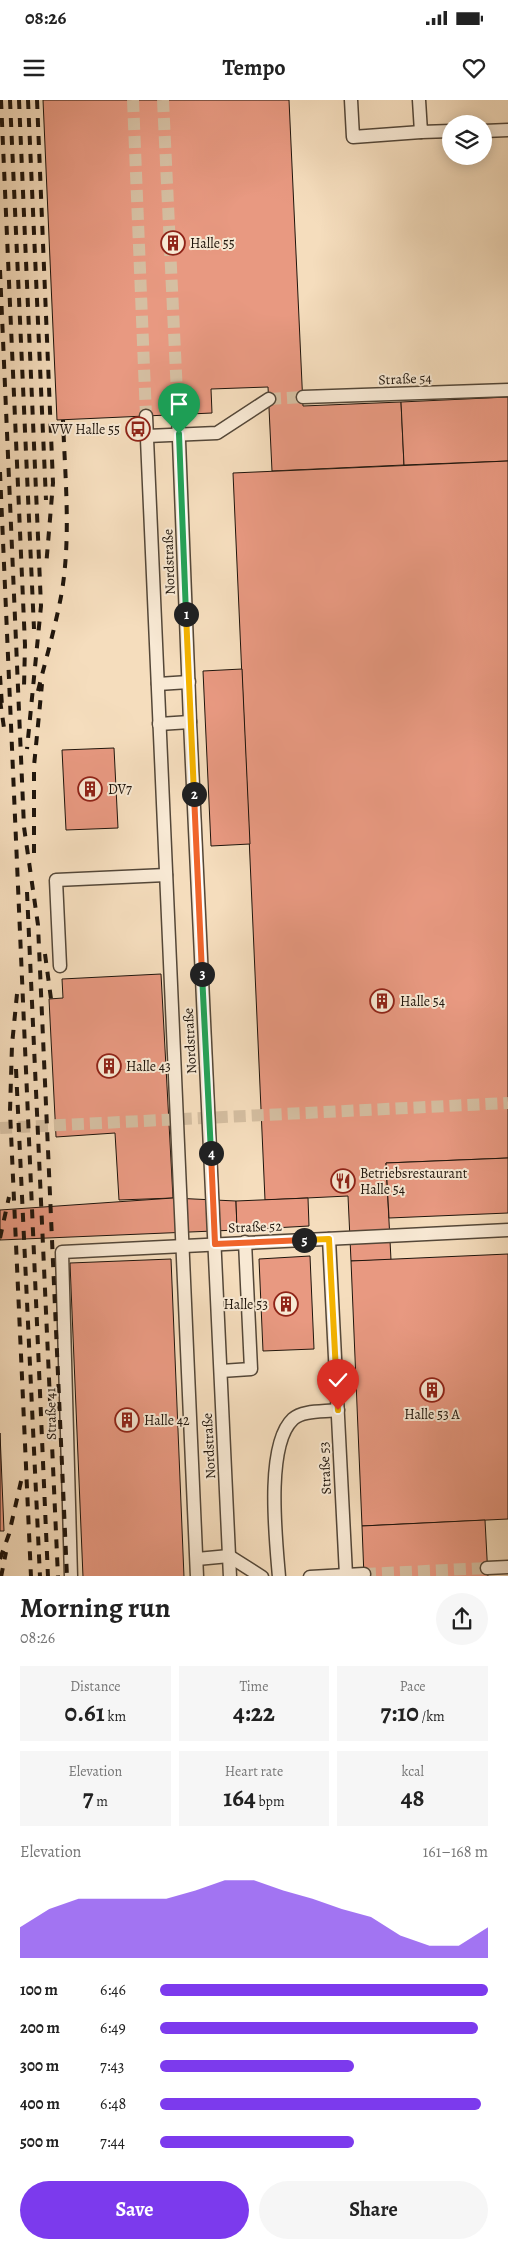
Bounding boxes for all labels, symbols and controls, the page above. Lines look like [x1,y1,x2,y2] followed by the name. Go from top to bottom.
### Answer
[25,5,66,31] text: 08:26
[222,53,286,83] text: Tempo
[20,54,48,82] icon: menu
[460,54,488,82] icon: heart
[442,115,492,165] map controls
[442,115,492,165] button: layers
[160,230,186,256] building icon: Halle 55
[190,234,235,253] place label: Halle 55
[378,369,432,389] street label: Straße 54
[158,383,200,434] pin
[165,390,193,418] icon: arrive
[125,416,151,442] bus stop icon: VW Halle 55
[50,420,120,439] place label: VW Halle 55
[158,529,180,595] street label: Nordstraße
[174,602,198,626] pin: 1
[184,605,189,624] text: 1
[77,776,103,802] building icon: DV7
[108,780,132,799] place label: DV7
[182,782,206,806] pin: 2
[191,785,198,804] text: 2
[190,962,214,986] pin: 3
[199,965,206,984] text: 3
[369,988,395,1014] building icon: Halle 54
[400,992,445,1011] place label: Halle 54
[179,1008,201,1074] street label: Nordstraße
[96,1053,122,1079] building icon: Halle 43
[126,1057,171,1076] place label: Halle 43
[198,1140,224,1166] pin: 4
[208,1144,215,1163] text: 4
[360,1164,468,1199] place label: Betriebsrestaurant Halle 54
[330,1168,356,1194] restaurant icon: Betriebsrestaurant Halle 54
[228,1217,283,1237] street label: Straße 52
[292,1228,316,1252] pin: 5
[302,1231,307,1250] text: 5
[273,1291,299,1317] building icon: Halle 53
[223,1295,268,1314] place label: Halle 53
[317,1359,359,1410] pin
[324,1366,352,1394] icon: check
[419,1377,445,1403] building icon: Halle 53 A
[41,1388,61,1440] street label: Straße 41
[404,1405,461,1424] place label: Halle 53 A
[114,1407,140,1433] building icon: Halle 42
[144,1411,190,1430] place label: Halle 42
[198,1413,220,1479] street label: Nordstraße
[314,1441,336,1495] street label: Straße 53
[20,1589,170,1627] text: Morning run
[436,1593,488,1645] button: share
[20,1627,55,1649] text: 08:26
[70,1677,120,1696] text: Distance
[239,1677,269,1696] text: Time
[400,1677,426,1696] text: Pace
[65,1696,105,1730] text: 0.61
[233,1696,275,1730] text: 4:22
[381,1696,419,1730] text: 7:10
[105,1707,126,1726] text: km
[419,1707,445,1726] text: /km
[68,1762,122,1781] text: Elevation
[225,1762,283,1781] text: Heart rate
[401,1762,424,1781] text: kcal
[83,1781,93,1815] text: 7
[223,1781,256,1815] text: 164
[401,1781,425,1815] text: 48
[93,1792,108,1811] text: m
[256,1792,285,1811] text: bpm
[20,1841,81,1863] text: Elevation
[423,1841,488,1863] text: 161–168 m
[20,1979,58,2001] text: 100 m
[100,1979,126,2001] text: 6:46
[20,2017,60,2039] text: 200 m
[100,2017,126,2039] text: 6:49
[20,2055,59,2077] text: 300 m
[100,2055,124,2077] text: 7:43
[20,2093,60,2115] text: 400 m
[100,2093,126,2115] text: 6:48
[20,2131,59,2153] text: 500 m
[100,2131,125,2153] text: 7:44
[20,2181,249,2239] button: Save
[259,2181,488,2239] button: Share

